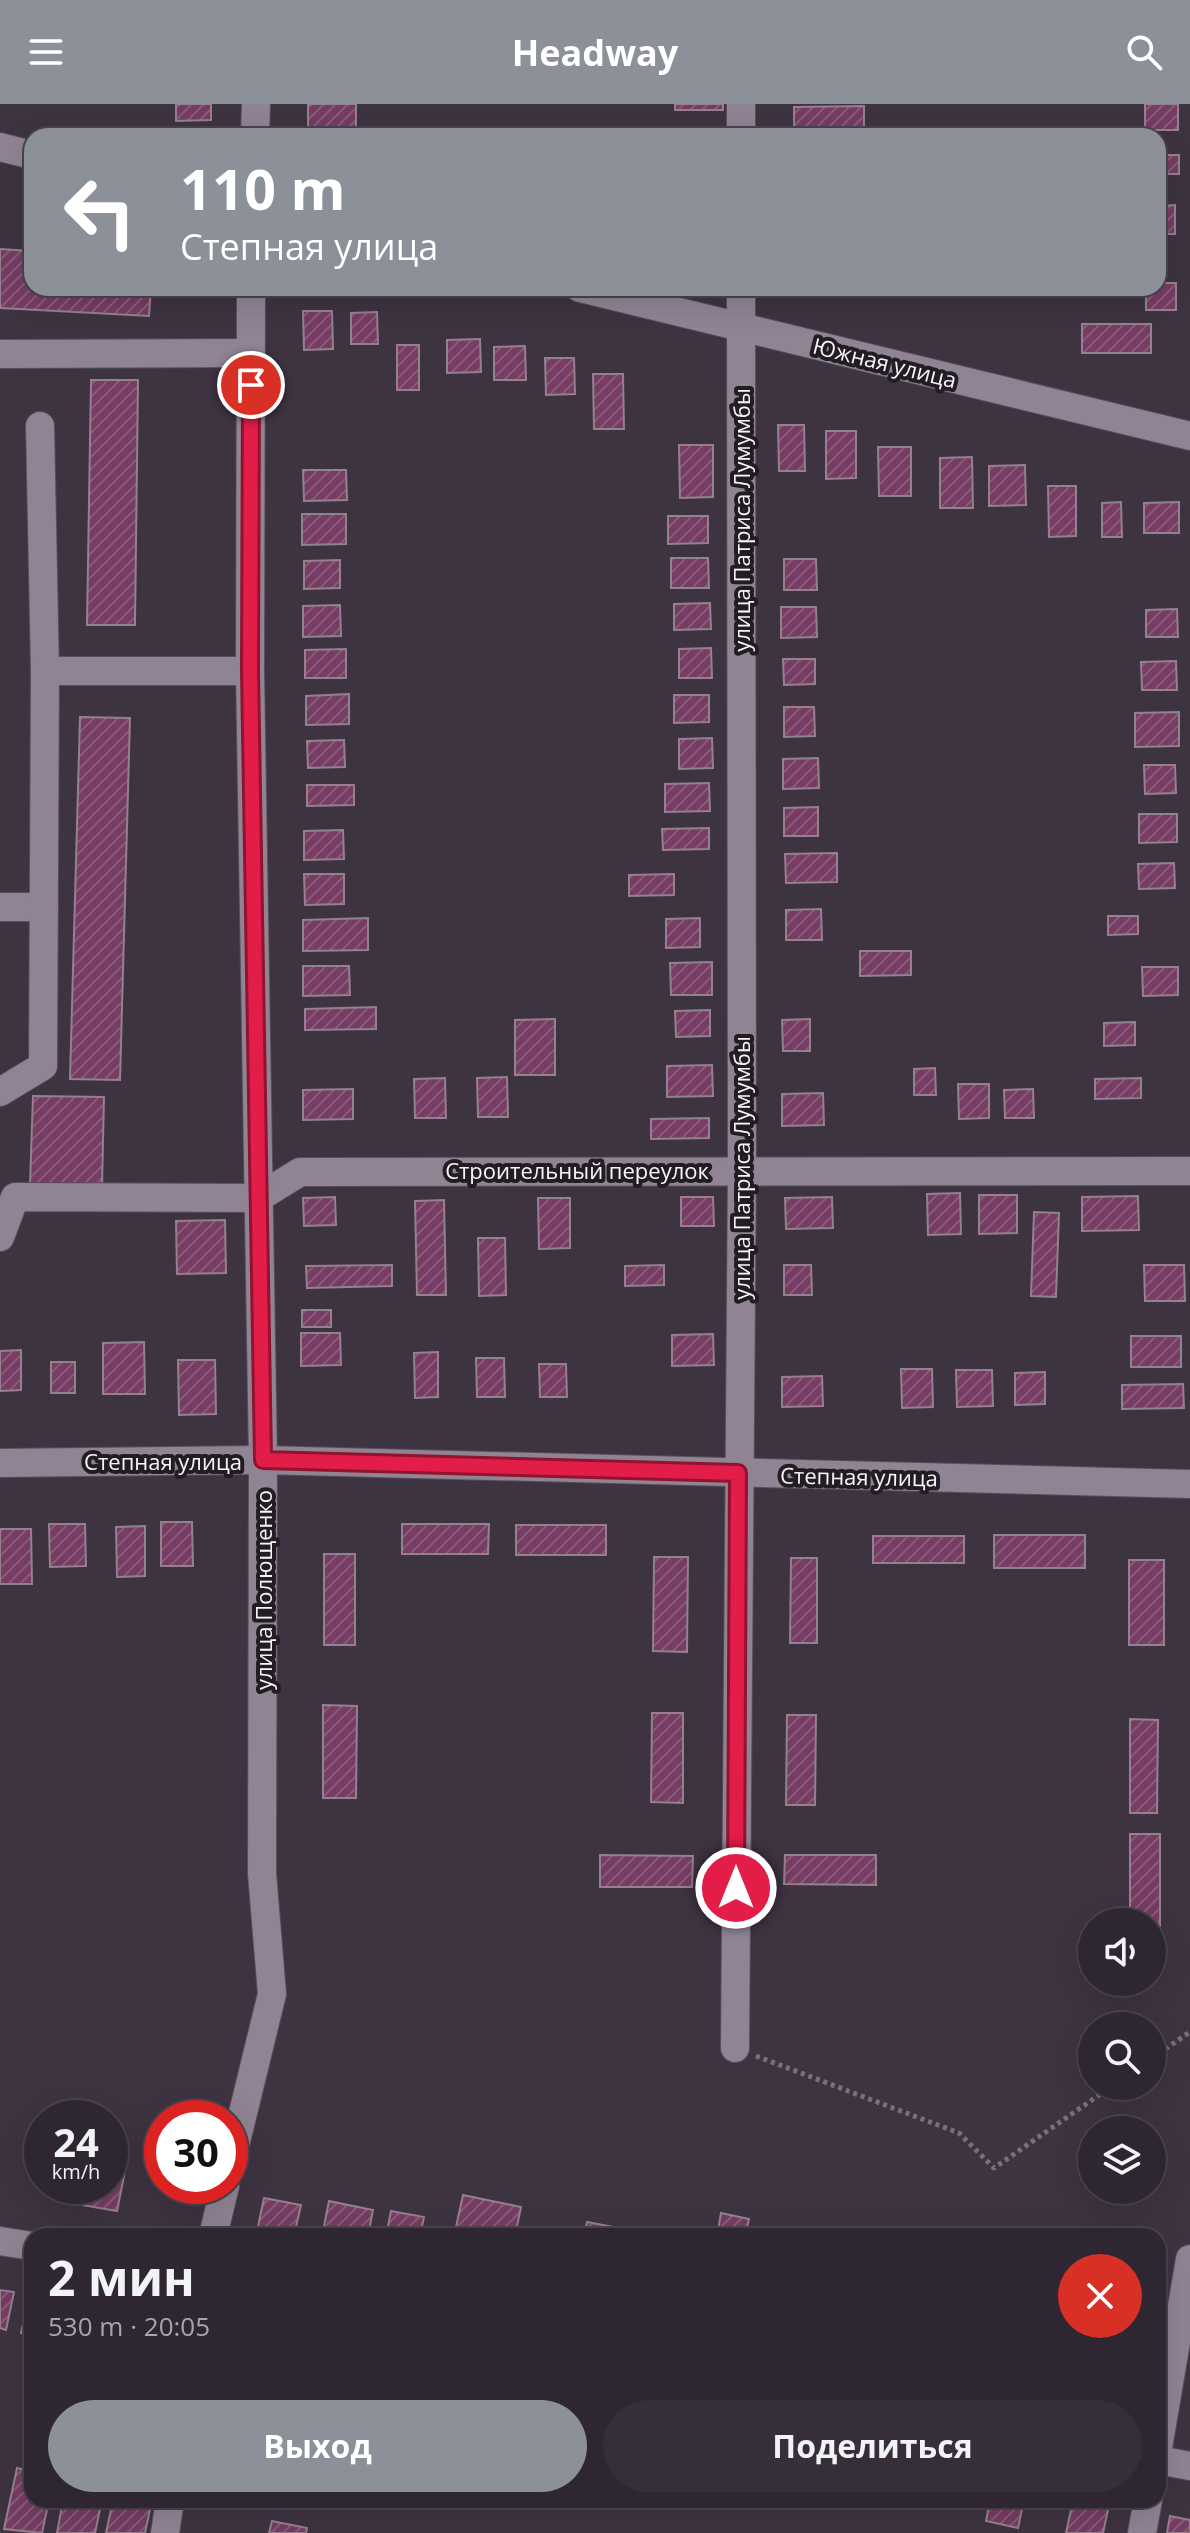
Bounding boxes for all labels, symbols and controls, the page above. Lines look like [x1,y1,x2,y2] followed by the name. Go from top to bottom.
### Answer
[512,28,678,77] text: Headway
[24,30,68,74] icon: menu
[1122,30,1166,74] icon: search
[180,150,346,226] text: 110 m
[48,160,152,264] icon: left
[180,222,438,271] text: Степная улица
[810,330,960,394] street label: Южная улица
[217,351,285,419] pin
[229,363,273,407] icon: arrive
[726,388,756,652] street label: улица Патриса Лумумбы
[726,1036,756,1300] street label: улица Патриса Лумумбы
[445,1155,709,1185] street label: Строительный переулок
[84,1446,242,1476] street label: Степная улица
[780,1460,938,1492] street label: Степная улица
[248,1490,278,1690] street label: улица Полющенко
[694,1846,778,1930] position arrow
[1078,1908,1166,2204] map controls
[1078,1908,1166,1996] button: sound
[1078,2012,1166,2100] button: search
[144,2100,248,2204] speed limit sign: 30
[53,2114,99,2169] text: 24
[1078,2116,1166,2204] button: layers
[52,2158,100,2185] text: km/h
[48,2245,195,2310] text: 2 мин
[1058,2254,1142,2338] button: close
[48,2308,210,2344] text: 530 m · 20:05
[48,2400,587,2492] button: Выход
[603,2400,1142,2492] button: Поделиться

